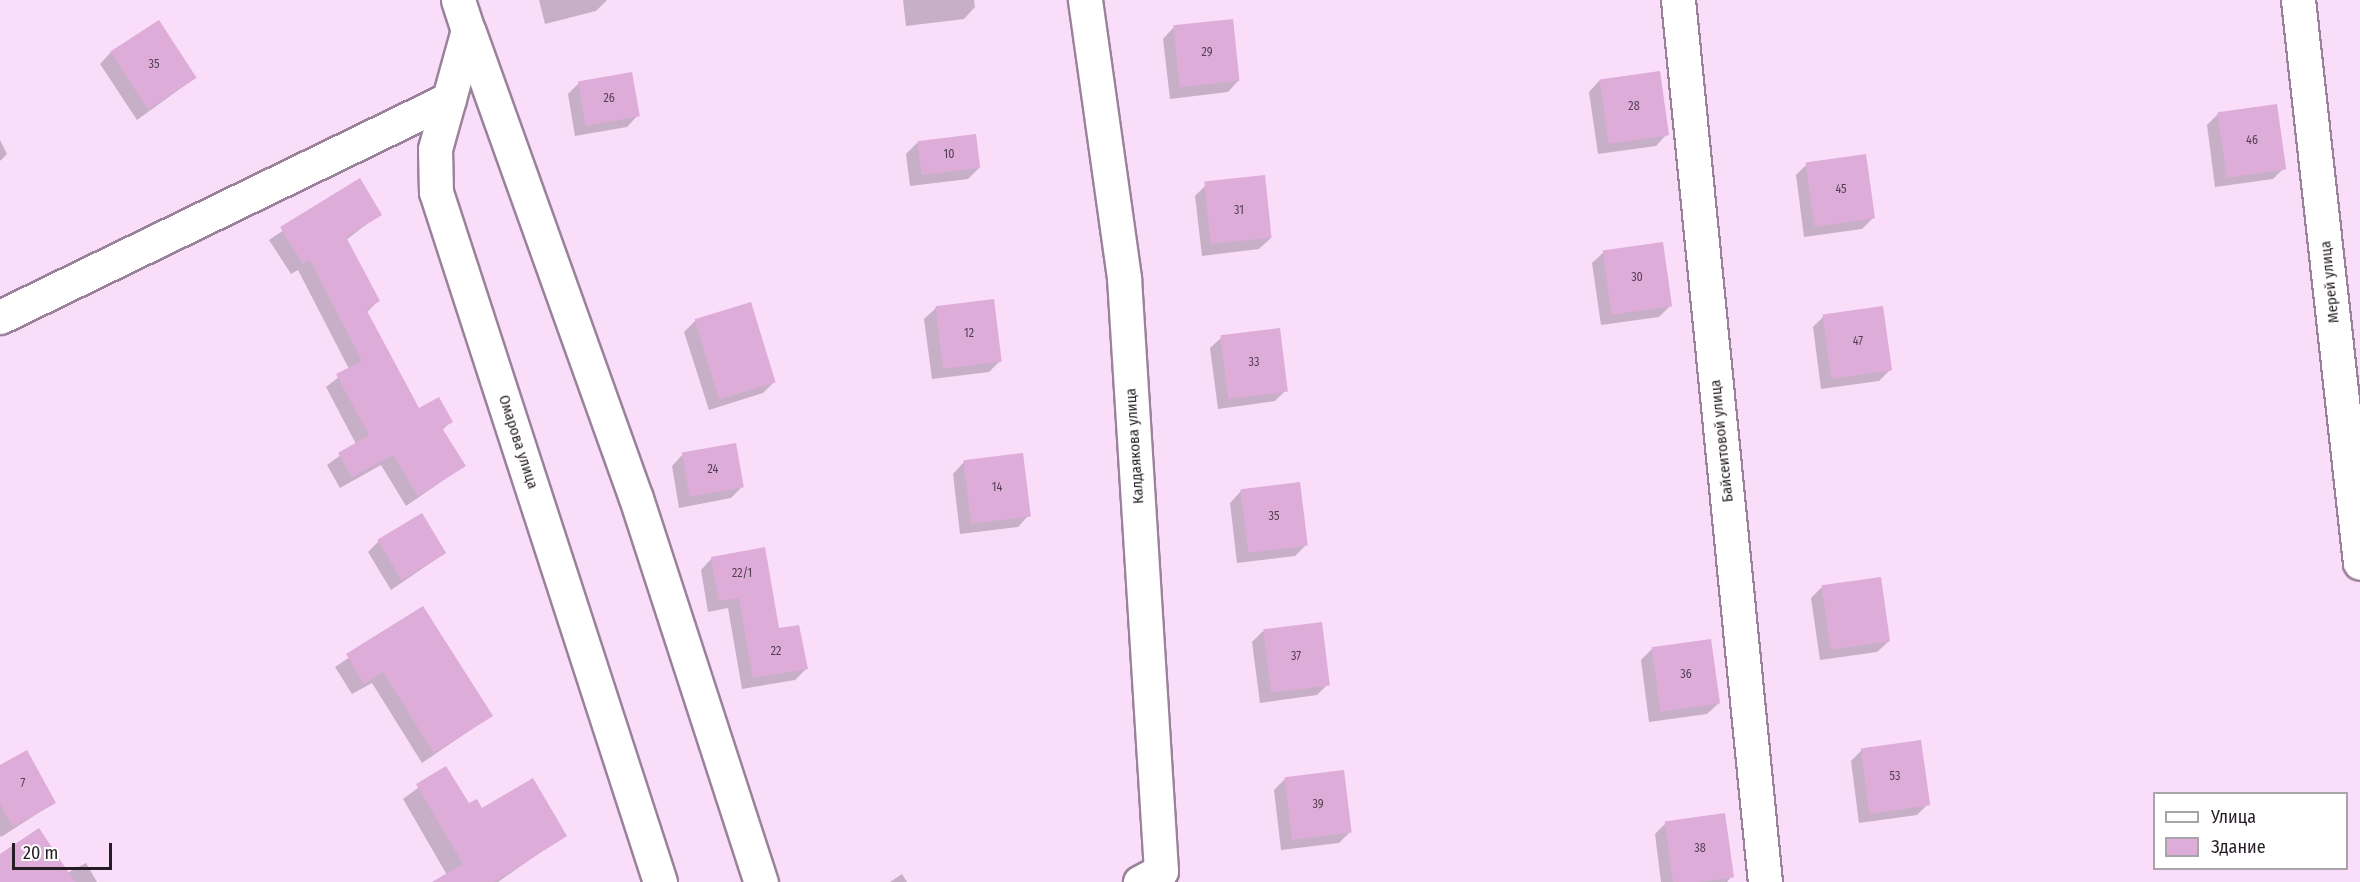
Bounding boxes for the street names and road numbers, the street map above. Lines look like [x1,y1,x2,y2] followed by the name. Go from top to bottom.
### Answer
[2317,240,2343,324] street label: Мерей улица
[1707,379,1737,503] street label: Байсеитовой улица
[1122,388,1148,504] street label: Калдаякова улица
[494,393,542,491] street label: Омарова улица

